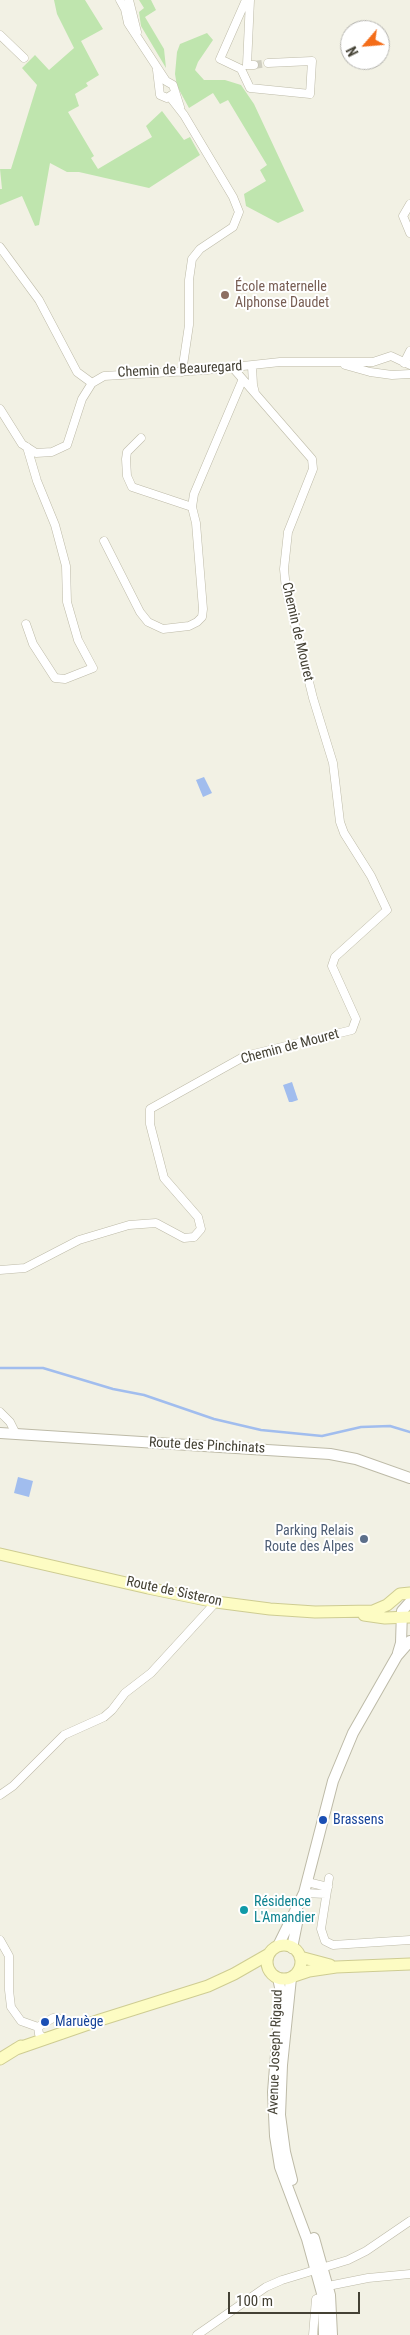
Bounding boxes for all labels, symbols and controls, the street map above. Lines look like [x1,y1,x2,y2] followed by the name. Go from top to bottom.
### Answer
[340,20,390,70] north arrow
[343,44,362,59] text: N
[235,279,329,312] place label: École maternelle Alphonse Daudet
[219,289,231,301] marker: École maternelle Alphonse Daudet
[117,358,243,382] street label: Chemin de Beauregard
[277,581,317,683] street label: Chemin de Mouret
[239,1026,341,1068] street label: Chemin de Mouret
[148,1435,266,1457] street label: Route des Pinchinats
[265,1523,354,1555] place label: Parking Relais Route des Alpes
[358,1533,370,1545] marker: Parking Relais Route des Alpes
[125,1574,223,1610] street label: Route de Sisteron
[333,1812,384,1828] place label: Brassens
[317,1814,329,1826] marker: Brassens
[254,1894,315,1926] place label: Résidence L'Amandier
[238,1904,250,1916] marker: Résidence L'Amandier
[265,1989,287,2115] street label: Avenue Joseph Rigaud
[55,2014,103,2030] place label: Maruège
[39,2016,51,2028] marker: Maruège
[230,2282,362,2314] scale bar
[236,2292,273,2310] text: 100 m

